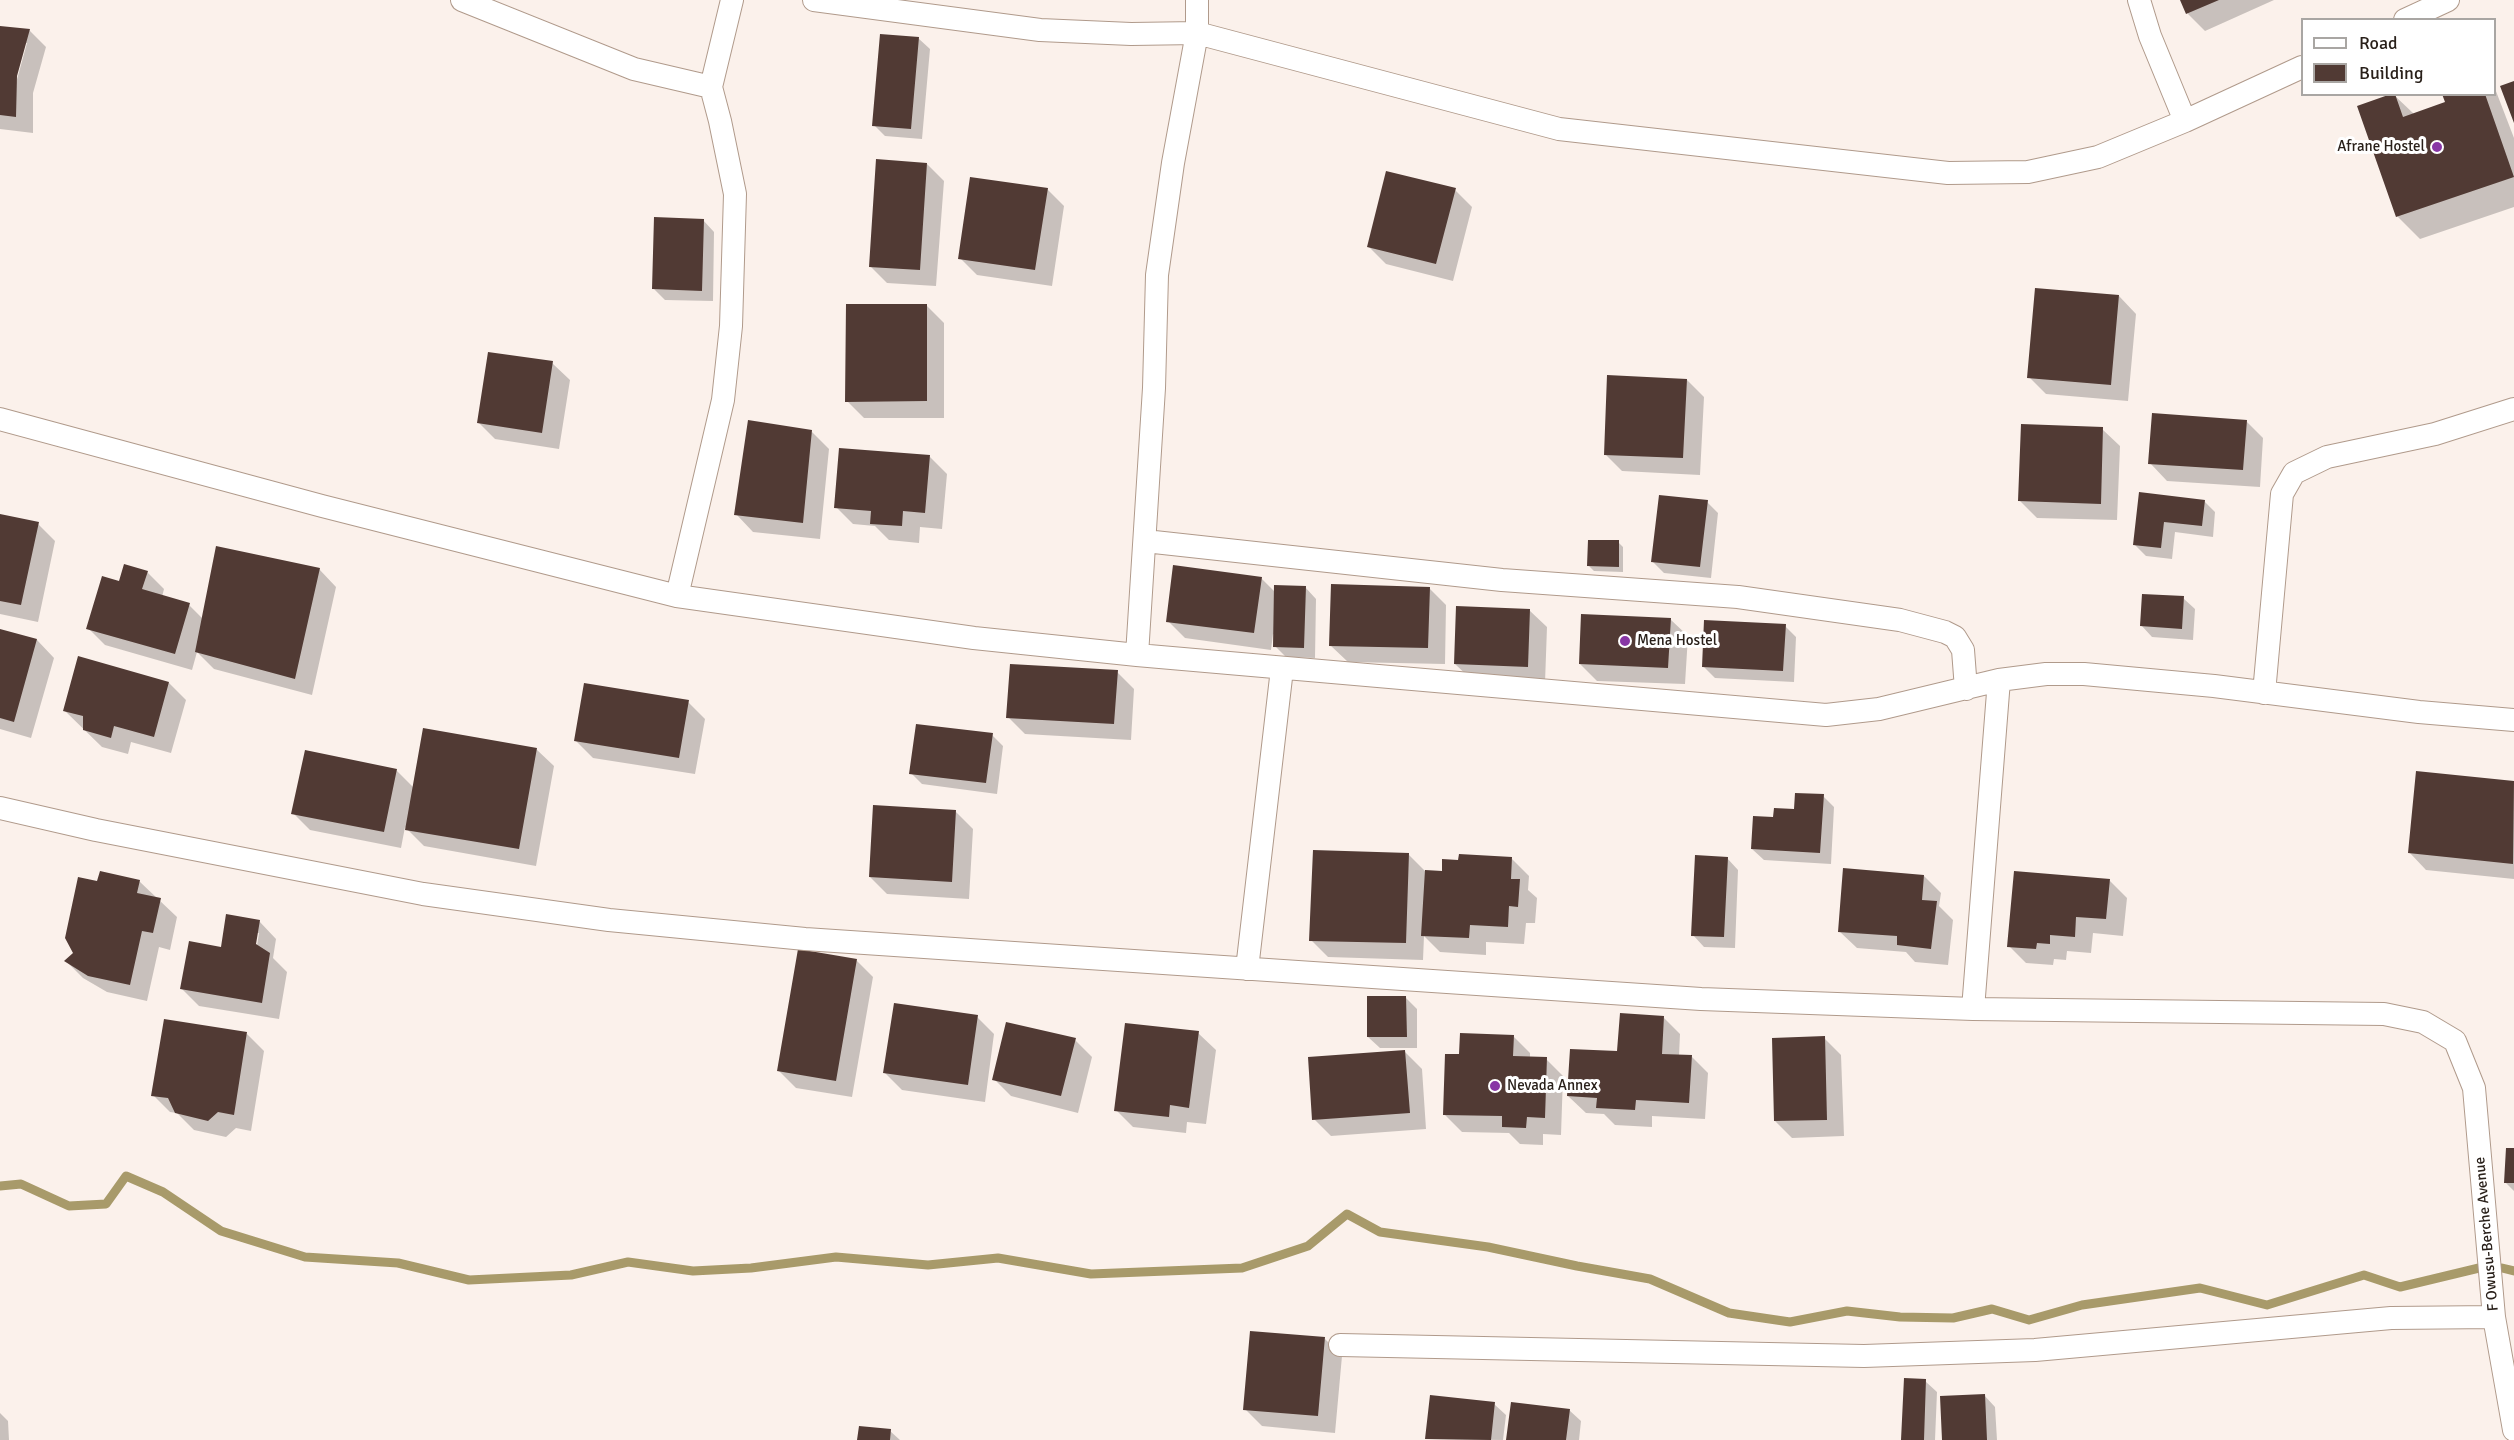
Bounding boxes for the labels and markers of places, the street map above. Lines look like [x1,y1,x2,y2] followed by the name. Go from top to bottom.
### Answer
[2337,138,2425,156] place label: Afrane Hostel
[2430,140,2444,154] marker: Afrane Hostel
[1637,632,1717,650] place label: Mena Hostel
[1618,634,1632,648] marker: Mena Hostel
[1507,1077,1598,1095] place label: Nevada Annex
[1488,1079,1502,1093] marker: Nevada Annex

